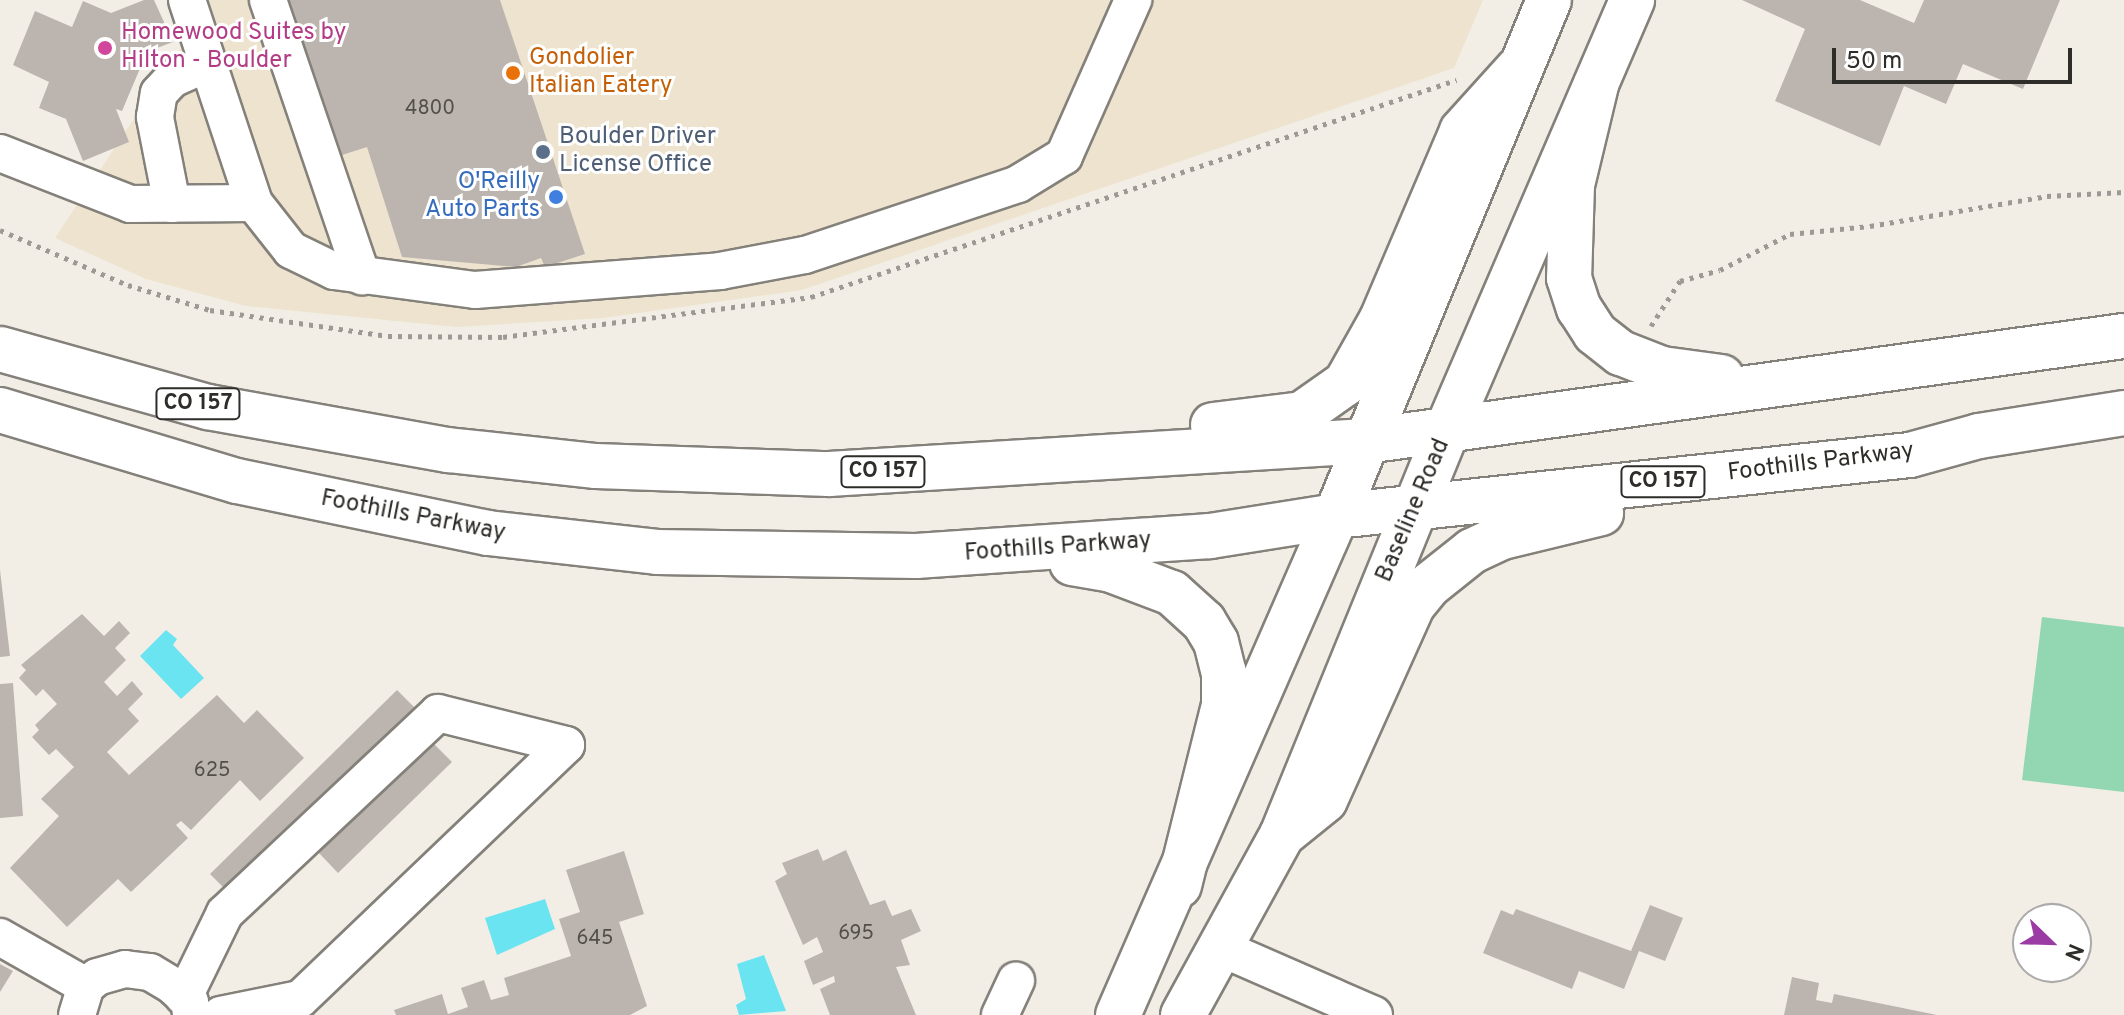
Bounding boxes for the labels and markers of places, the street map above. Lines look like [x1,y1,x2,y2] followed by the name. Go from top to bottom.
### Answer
[121,20,347,76] place label: Homewood Suites by Hilton - Boulder
[96,39,114,57] marker: Homewood Suites by Hilton - Boulder
[529,45,672,101] place label: Gondolier Italian Eatery
[504,64,522,82] marker: Gondolier Italian Eatery
[559,124,716,180] place label: Boulder Driver License Office
[534,143,552,161] marker: Boulder Driver License Office
[425,169,540,225] place label: O'Reilly Auto Parts
[547,188,565,206] marker: O'Reilly Auto Parts

